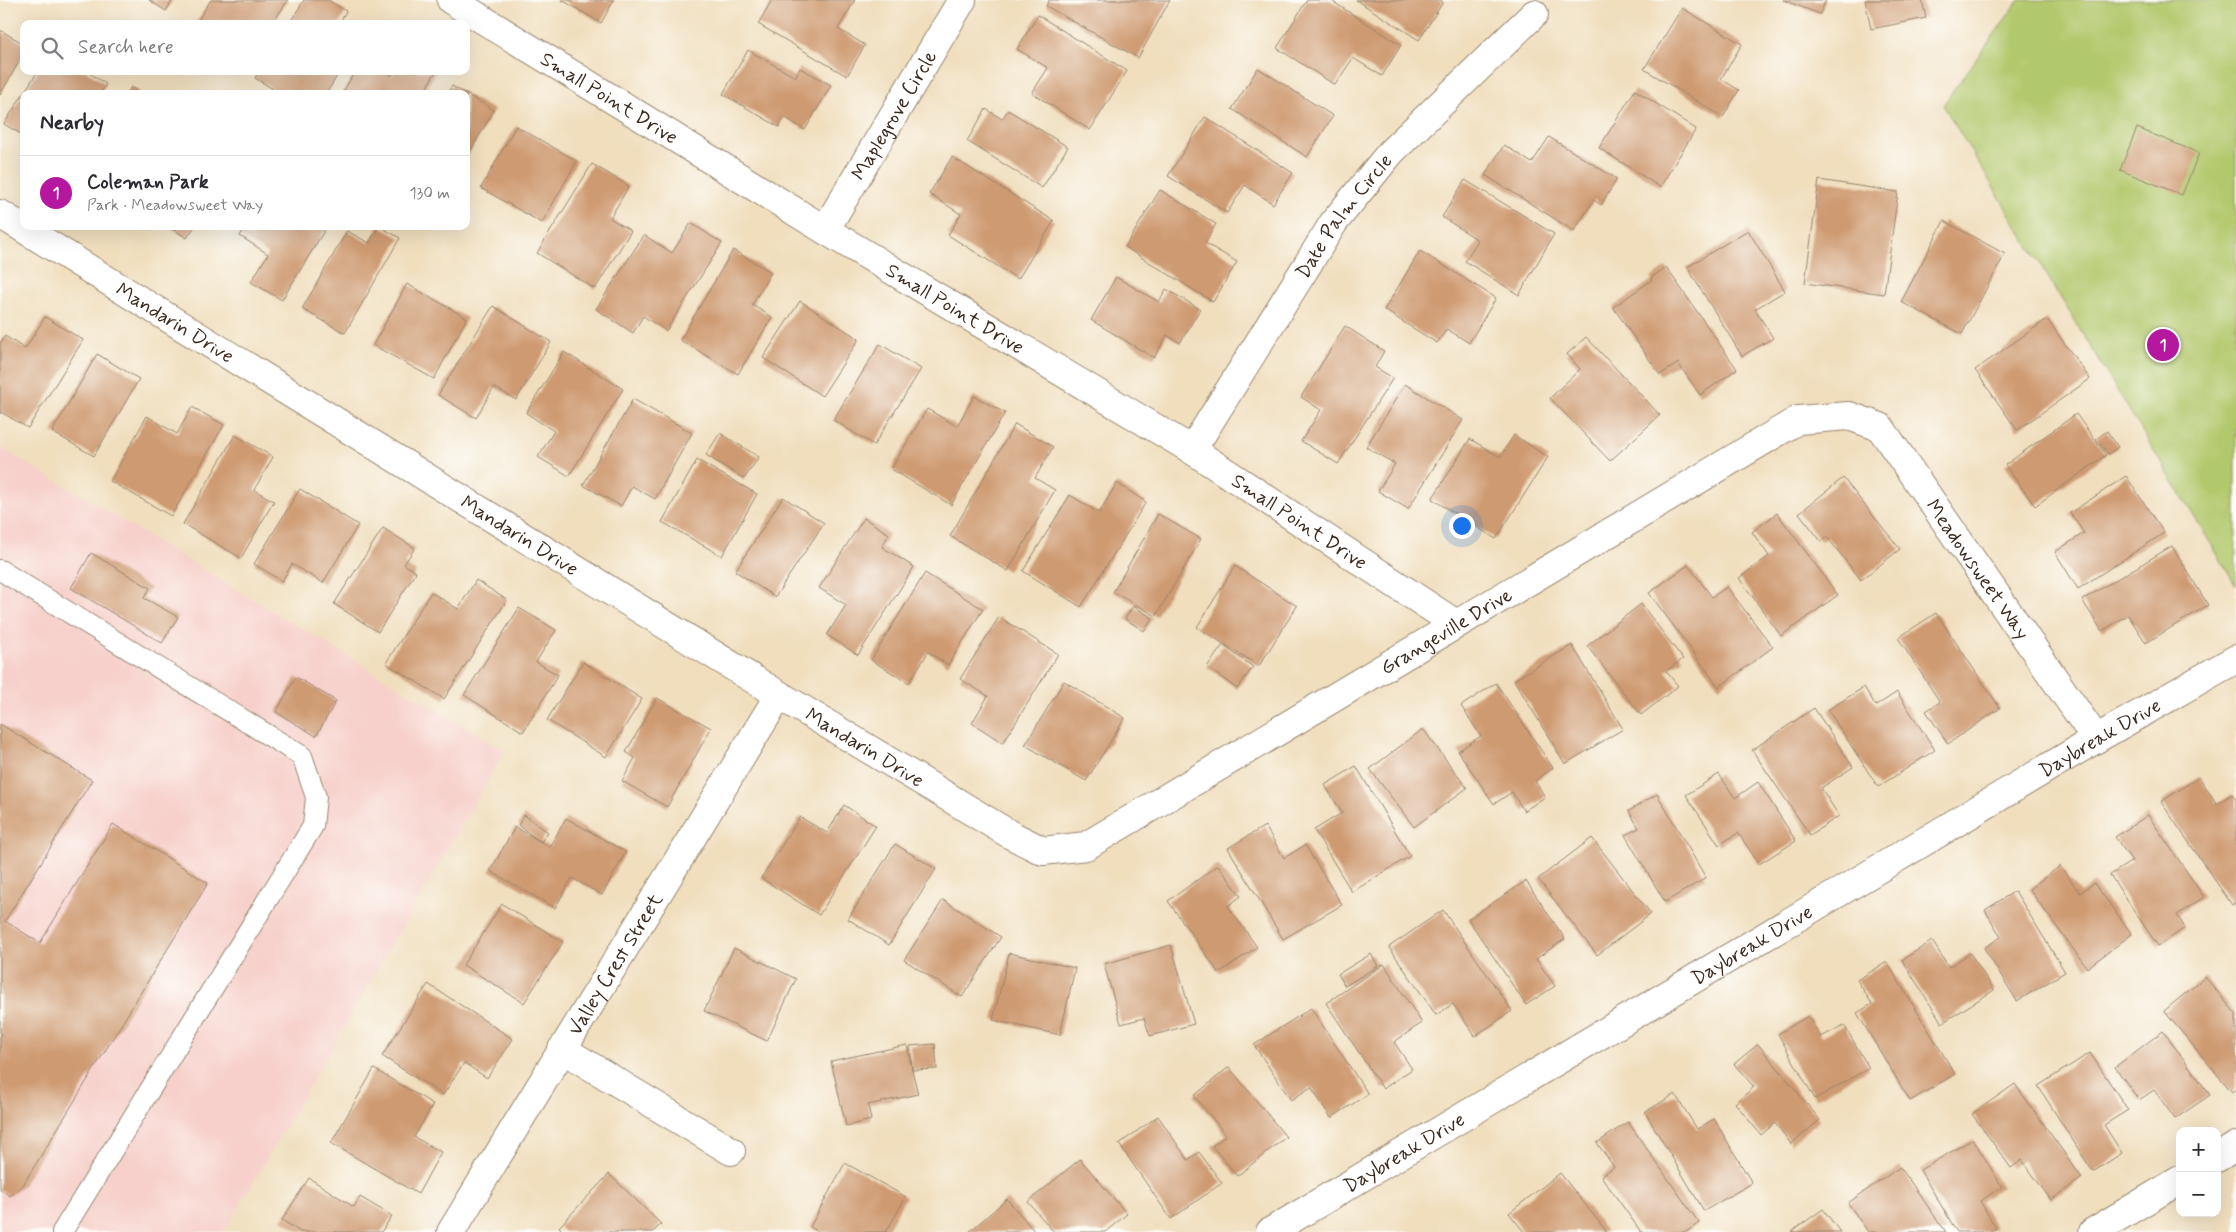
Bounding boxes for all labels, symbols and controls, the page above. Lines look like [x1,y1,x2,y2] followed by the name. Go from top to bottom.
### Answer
[20,20,470,75] search box
[38,34,66,62] icon: search
[78,35,174,60] text: Search here
[535,46,683,151] street label: Small Point Drive
[846,46,944,186] street label: Maplegrove Circle
[40,109,104,137] text: Nearby
[1290,149,1399,284] street label: Date Palm Circle
[87,170,209,195] text: Coleman Park
[52,183,60,204] text: 1
[409,183,450,204] text: 130 m
[87,195,263,216] text: Park · Meadowsweet Way
[880,257,1029,361] street label: Small Point Drive
[110,277,239,370] street label: Mandarin Drive
[2147,326,2179,364] pin: 1
[1226,468,1372,577] street label: Small Point Drive
[455,490,583,583] street label: Mandarin Drive
[1919,494,2035,645] street label: Meadowsweet Way
[1449,513,1475,539] your location
[1376,582,1518,682] street label: Grangeville Drive
[2035,693,2166,785] street label: Daybreak Drive
[800,702,929,794] street label: Mandarin Drive
[562,889,670,1041] street label: Valley Crest Street
[1687,899,1818,992] street label: Daybreak Drive
[1339,1107,1470,1200] street label: Daybreak Drive
[2176,1127,2221,1217] map controls
[2176,1127,2221,1172] button: +
[2176,1172,2221,1217] button: −

